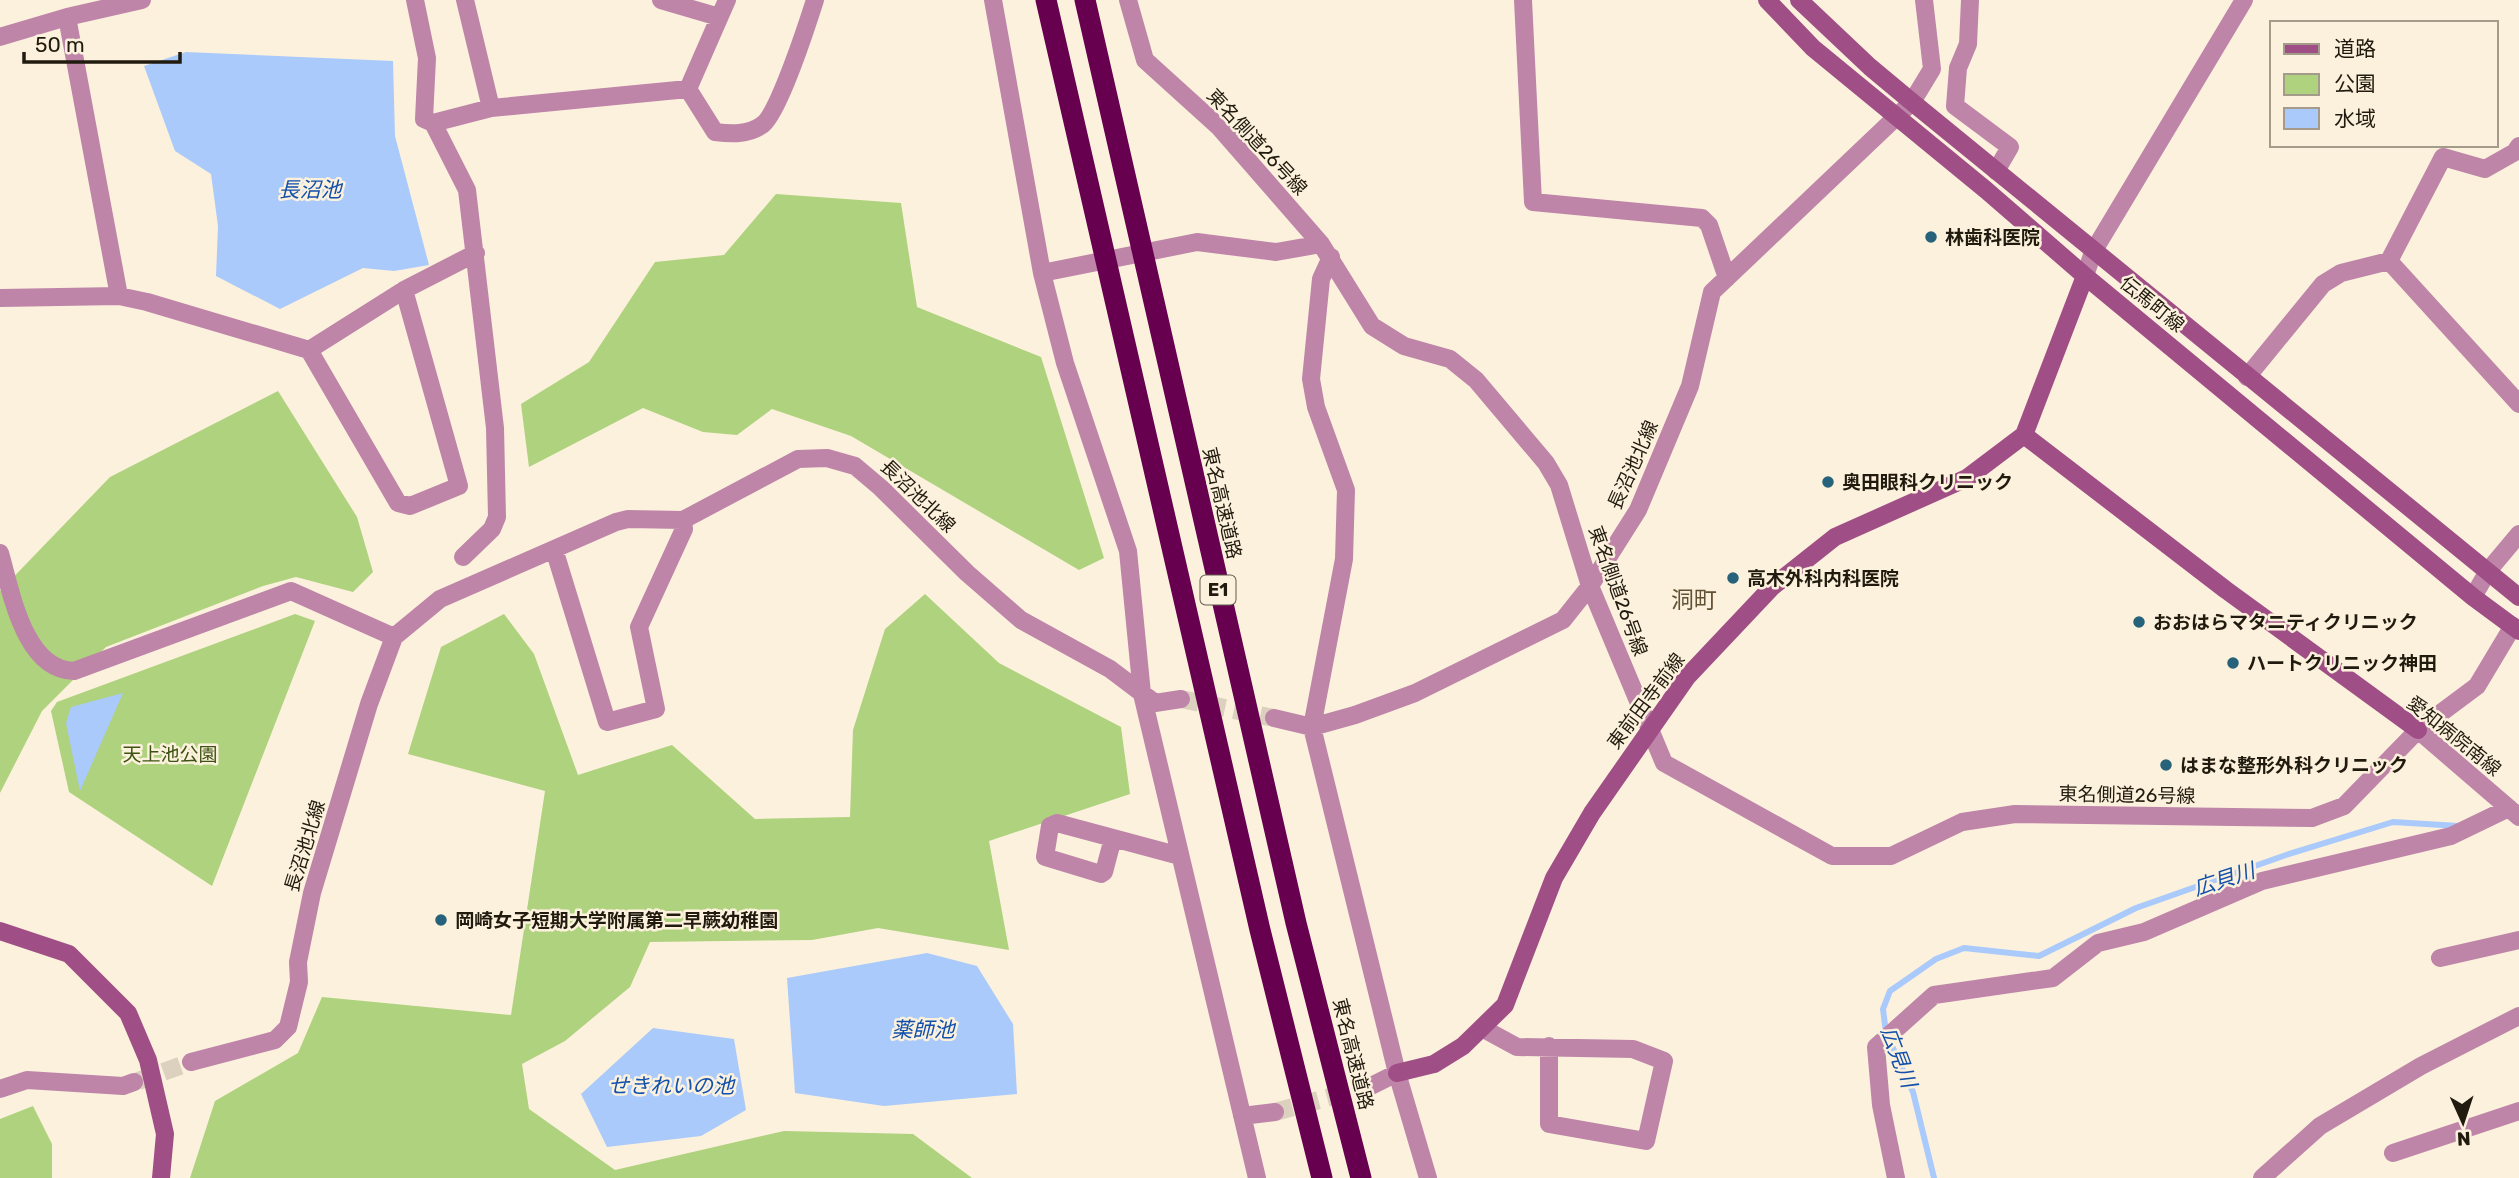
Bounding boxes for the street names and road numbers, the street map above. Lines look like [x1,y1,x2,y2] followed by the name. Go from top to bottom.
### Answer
[1202,84,1312,200] street label: 東名側道26号線
[2115,271,2189,337] street label: 伝馬町線
[1603,417,1663,513] street label: 長沼池北線
[1198,445,1246,561] street label: 東名高速道路
[876,455,960,537] street label: 長沼池北線
[1584,523,1652,659] street label: 東名側道26号線
[1200,576,1236,604] road number: E1
[1603,649,1689,753] street label: 東前田寺前線
[2402,691,2506,781] street label: 愛知病院南線
[2058,782,2196,808] street label: 東名側道26号線
[280,797,330,895] street label: 長沼池北線
[1328,996,1378,1112] street label: 東名高速道路

